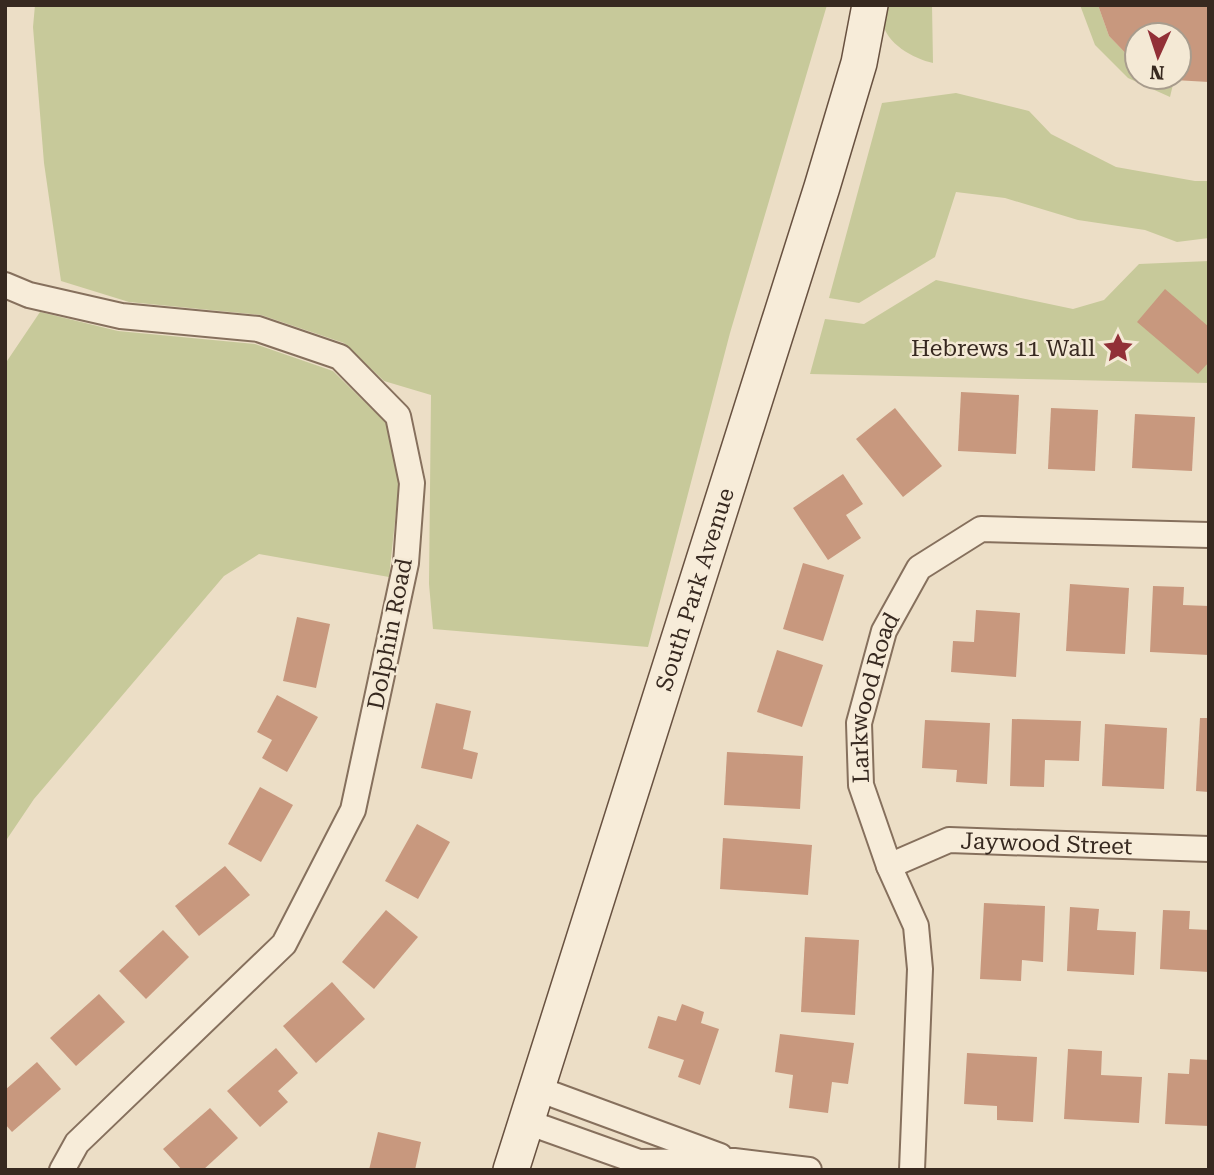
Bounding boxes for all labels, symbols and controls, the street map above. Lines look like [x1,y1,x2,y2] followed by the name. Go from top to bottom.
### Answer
[1123,21,1193,91] north arrow
[1149,61,1165,84] text: N
[1101,331,1135,365] place icon: Hebrews 11 Wall
[911,335,1095,362] place label: Hebrews 11 Wall
[650,484,739,694] street label: South Park Avenue
[362,556,418,712] street label: Dolphin Road
[845,608,905,784] street label: Larkwood Road
[960,827,1133,860] street label: Jaywood Street

